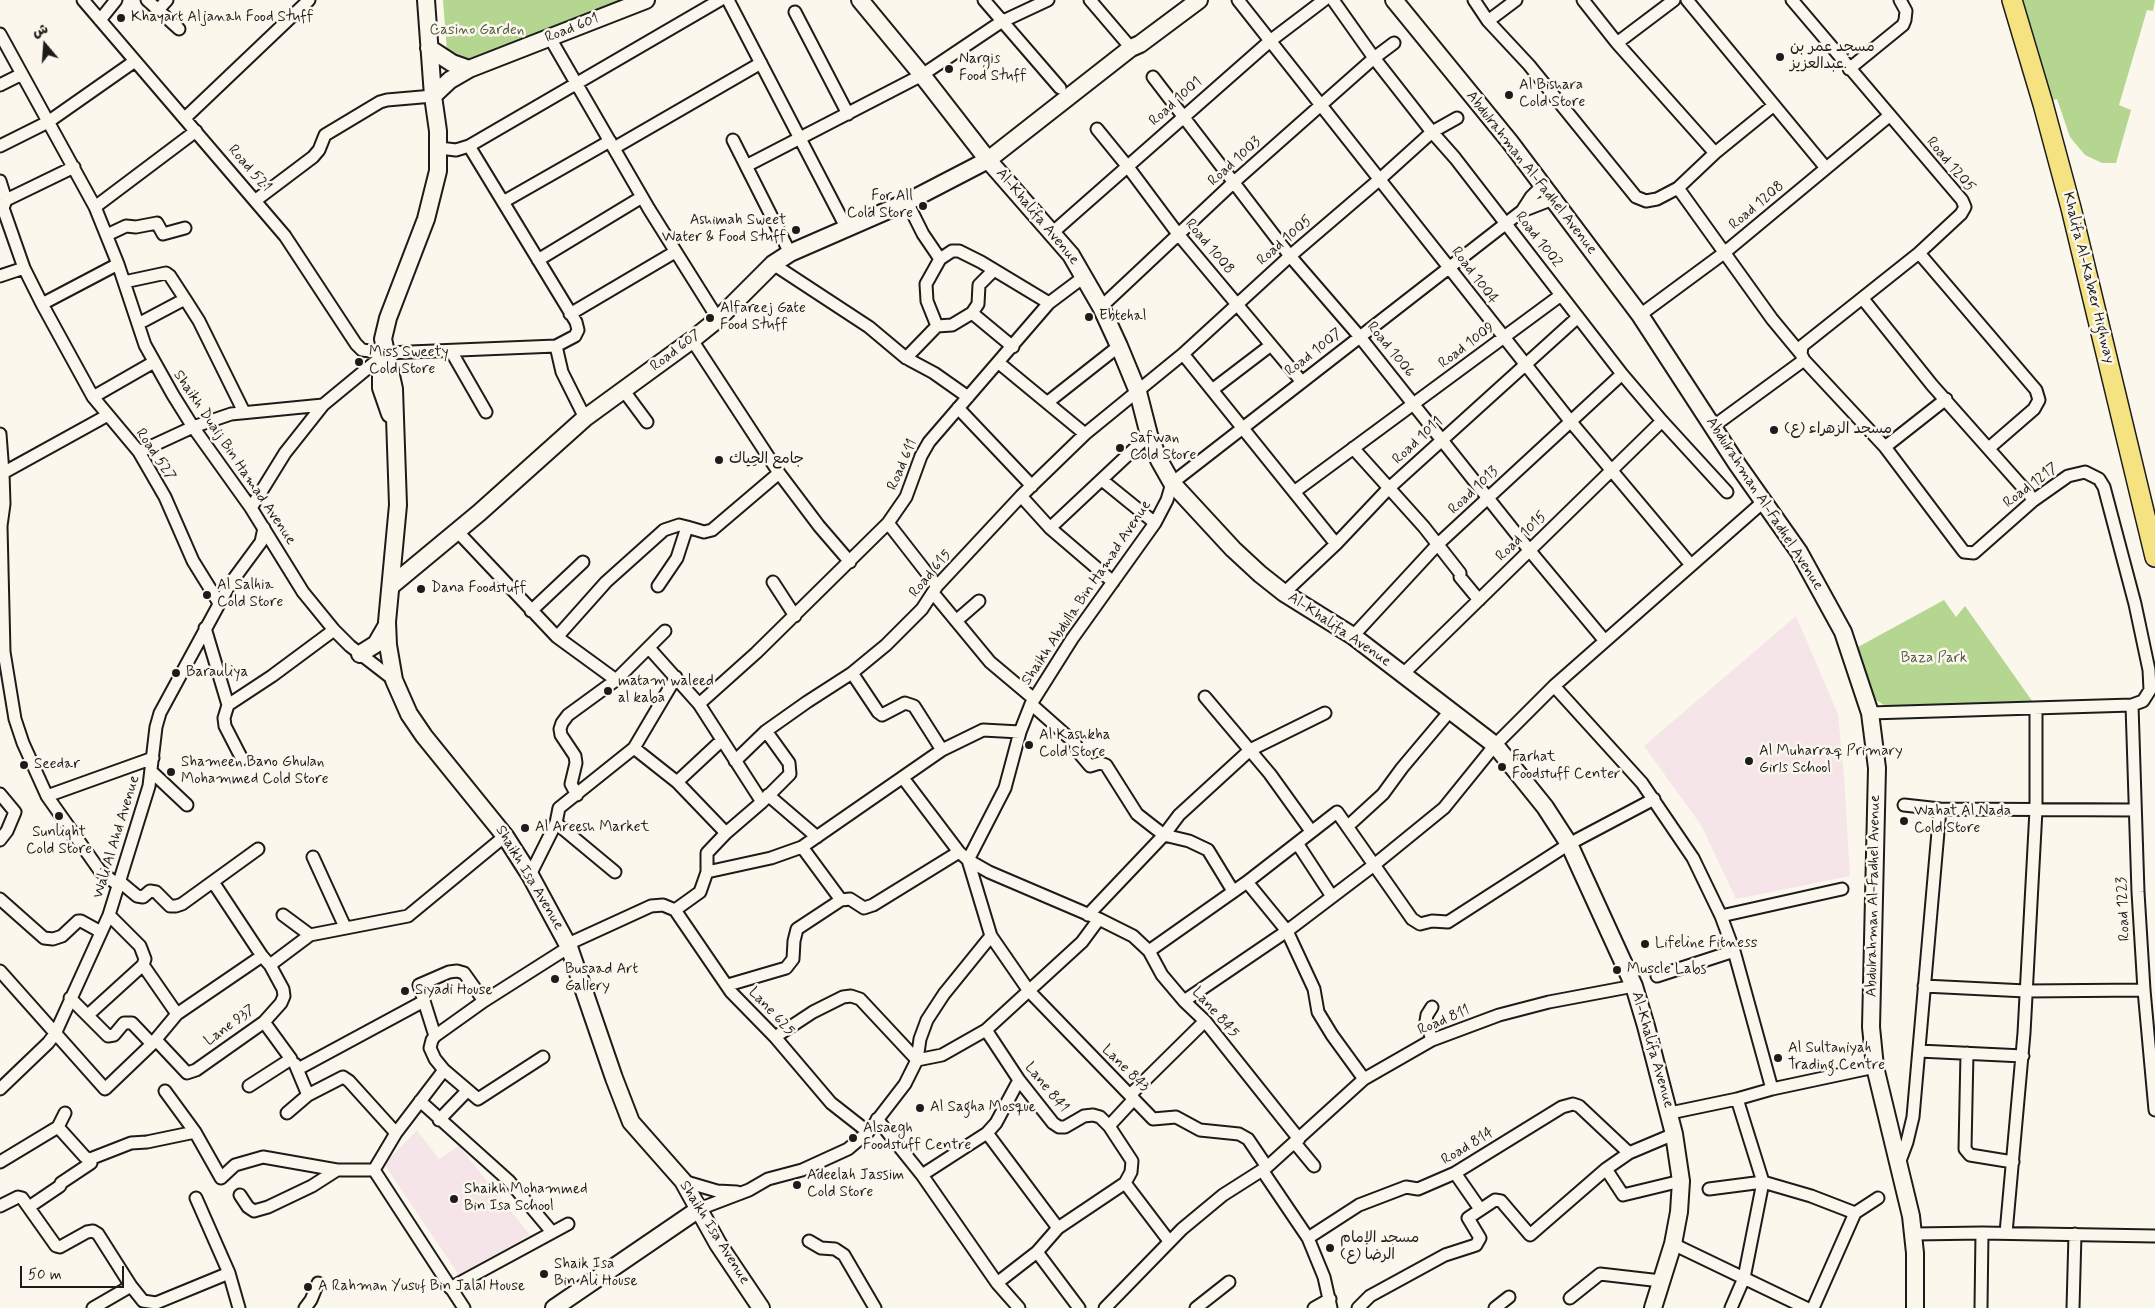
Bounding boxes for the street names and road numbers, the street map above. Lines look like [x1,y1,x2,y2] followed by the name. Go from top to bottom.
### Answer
[543,11,601,47] street label: Road 601
[1146,74,1206,130] street label: Road 1001
[1462,88,1600,258] street label: Abdulrahman Al-Fadhel Avenue
[1205,134,1265,190] street label: Road 1003
[1922,134,1978,196] street label: Road 1205
[224,142,274,196] street label: Road 521
[991,165,1083,269] street label: Al-Khalifa Avenue
[1726,178,1788,234] street label: Road 1208
[2058,190,2118,366] street label: Khalifa Al-Kabeer Highway
[1511,209,1565,271] street label: Road 1002
[1254,212,1316,270] street label: Road 1005
[1181,216,1237,278] street label: Road 1008
[1447,244,1501,308] street label: Road 1004
[1362,319,1418,381] street label: Road 1006
[1435,319,1499,373] street label: Road 1009
[1282,325,1346,381] street label: Road 1007
[647,326,705,376] street label: Road 607
[169,367,299,549] street label: Shaikh Duaij Bin Hamad Avenue
[1389,413,1447,469] street label: Road 1011
[1701,414,1827,594] street label: Abdulrahman Al-Fadhel Avenue
[131,425,179,485] street label: Road 527
[884,437,922,493] street label: Road 611
[2000,460,2062,512] street label: Road 1217
[1445,463,1503,519] street label: Road 1013
[1018,497,1156,689] street label: Shaikh Abdulla Bin Hamad Avenue
[1493,508,1551,566] street label: Road 1015
[906,547,956,601] street label: Road 615
[1284,589,1394,671] street label: Al-Khalifa Avenue
[90,773,144,901] street label: Wali Al Ahd Avenue
[1863,795,1885,997] street label: Abdulrahman Al-Fadhel Avenue
[491,822,567,934] street label: Shaikh Isa Avenue
[2113,876,2135,942] street label: Road 1223
[744,984,798,1040] street label: Lane 625
[1188,984,1242,1042] street label: Lane 845
[1627,990,1677,1110] street label: Al-Khalifa Avenue
[201,1002,259,1050] street label: Lane 937
[1415,1002,1473,1040] street label: Road 811
[1097,1041,1153,1097] street label: Lane 843
[1020,1059,1072,1117] street label: Lane 841
[1439,1124,1497,1170] street label: Road 814
[675,1178,753,1288] street label: Shaikh Isa Avenue

